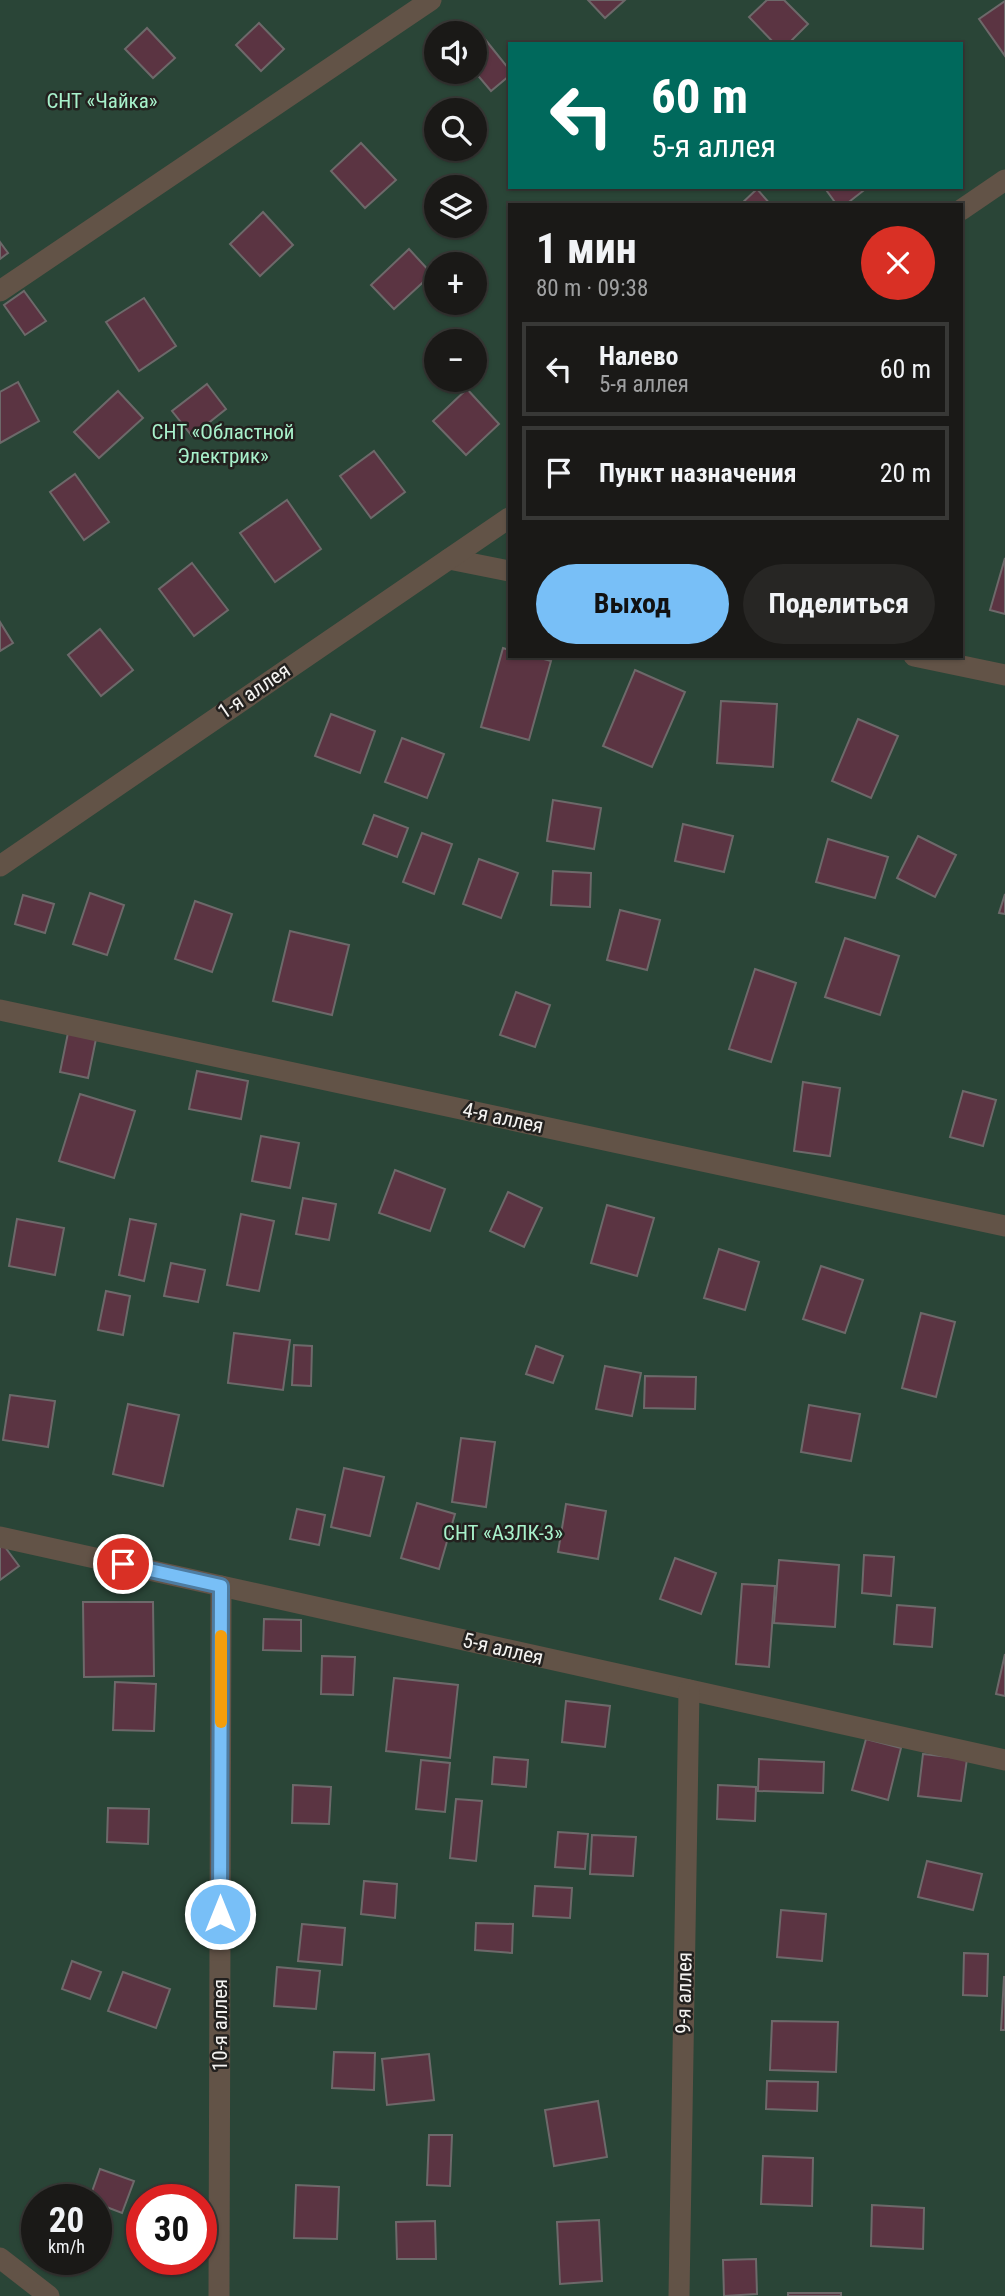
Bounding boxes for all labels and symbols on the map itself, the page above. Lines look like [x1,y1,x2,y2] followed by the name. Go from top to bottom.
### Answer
[46,89,158,113] park label: СНТ «Чайка»
[152,420,294,468] park label: СНТ «Областной Электрик»
[213,658,295,724] street label: 1-я аллея
[460,1098,546,1138] street label: 4-я аллея
[443,1521,563,1545] park label: СНТ «АЗЛК-3»
[93,1534,153,1594] pin
[460,1628,546,1670] street label: 5-я аллея
[183,1877,257,1951] position arrow
[671,1952,697,2034] street label: 9-я аллея
[208,1979,232,2071] street label: 10-я аллея
[126,2184,217,2275] speed limit sign: 30

